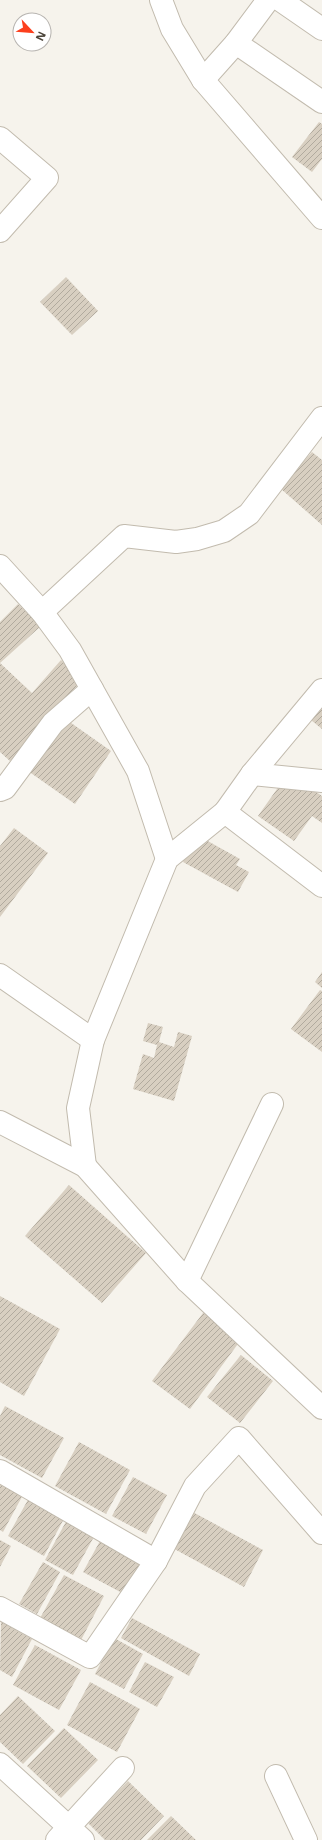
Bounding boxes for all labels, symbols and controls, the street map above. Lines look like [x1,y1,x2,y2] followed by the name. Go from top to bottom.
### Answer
[12,12,52,52] north arrow
[33,29,50,44] text: N

